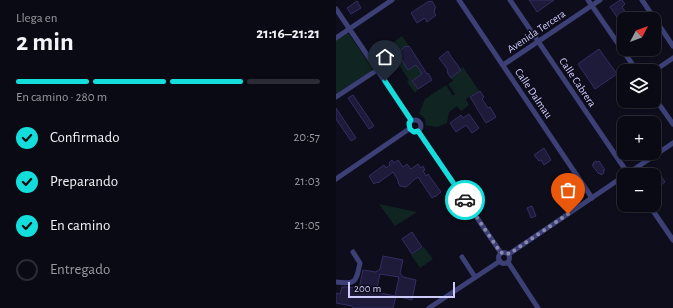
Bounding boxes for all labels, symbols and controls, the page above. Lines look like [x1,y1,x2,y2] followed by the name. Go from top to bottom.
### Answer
[505,8,567,55] street label: Avenida Tercera
[16,12,58,25] text: Llega en
[617,12,661,56] north arrow
[617,12,661,212] map controls
[256,26,320,41] text: 21:16–21:21
[16,29,74,55] text: 2 min
[368,40,402,81] pin
[374,46,396,68] icon: home
[557,56,598,109] street label: Calle Cabrera
[617,64,661,108] button: layers
[513,66,554,121] street label: Calle Dalmau
[16,91,107,104] text: En camino · 280 m
[617,116,661,160] button: +
[16,127,38,149] icon: check
[50,130,120,145] text: Confirmado
[293,131,320,144] text: 20:57
[617,168,661,212] button: −
[16,171,38,193] icon: check
[551,173,585,214] pin
[50,174,118,189] text: Preparando
[294,175,320,188] text: 21:03
[557,179,579,201] icon: bag
[445,180,485,220] courier
[454,189,476,211] icon: car
[16,215,38,237] icon: check
[50,218,110,233] text: En camino
[294,219,320,232] text: 21:05
[50,262,110,277] text: Entregado
[348,280,455,299] scale bar
[354,283,381,294] text: 200 m

